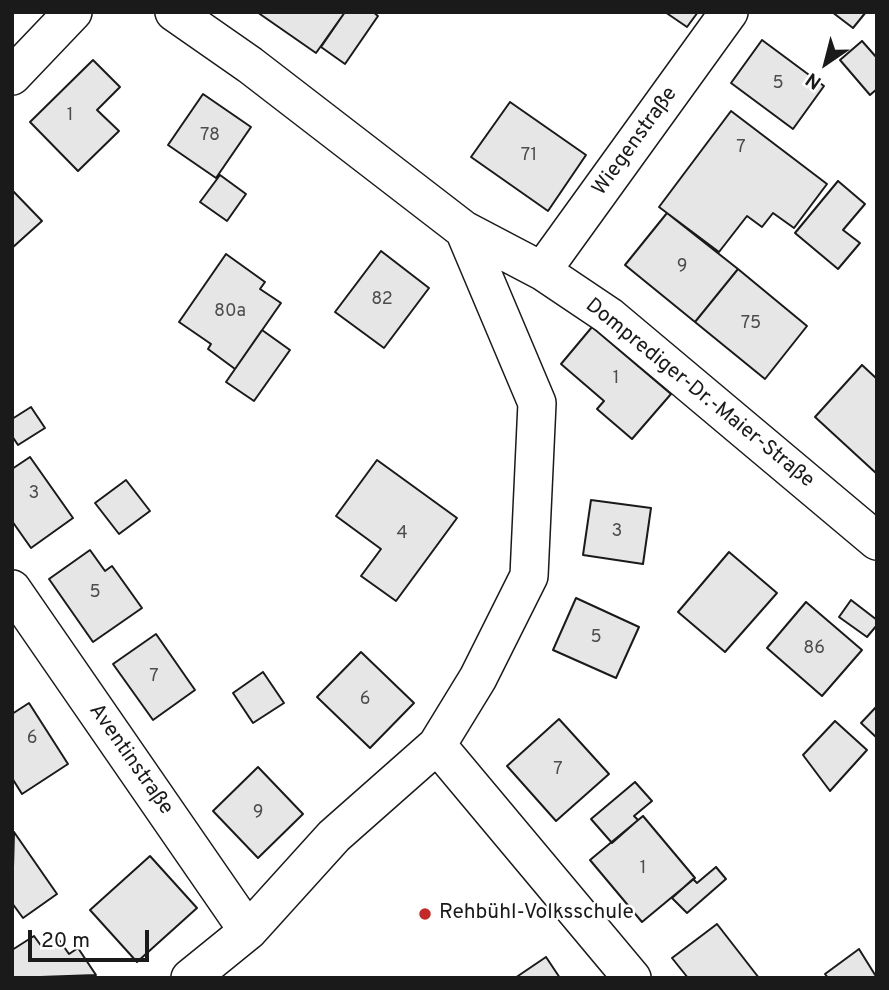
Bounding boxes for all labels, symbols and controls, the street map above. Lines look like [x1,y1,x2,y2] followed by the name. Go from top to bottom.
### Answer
[791,28,861,98] north arrow
[801,66,826,94] text: N
[772,73,784,95] house number: 5
[588,83,684,201] street label: Wiegenstraße
[67,105,73,127] house number: 1
[200,125,220,147] house number: 78
[736,137,746,159] house number: 7
[521,145,537,167] house number: 71
[677,256,687,278] house number: 9
[371,289,393,311] house number: 82
[580,294,818,494] street label: Domprediger-Dr.-Maier-Straße
[214,301,246,323] house number: 80a
[741,313,761,335] house number: 75
[613,368,619,390] house number: 1
[29,483,39,505] house number: 3
[612,521,622,543] house number: 3
[396,523,408,545] house number: 4
[89,582,101,604] house number: 5
[590,627,602,649] house number: 5
[803,638,825,660] house number: 86
[149,666,159,688] house number: 7
[360,689,370,711] house number: 6
[82,700,178,820] street label: Aventinstraße
[27,728,37,750] house number: 6
[553,759,563,781] house number: 7
[253,802,263,824] house number: 9
[640,858,646,880] house number: 1
[439,901,634,927] place label: Rehbühl-Volksschule
[417,906,433,922] marker: Rehbühl-Volksschule
[32,916,152,960] scale bar
[41,928,90,955] text: 20 m

